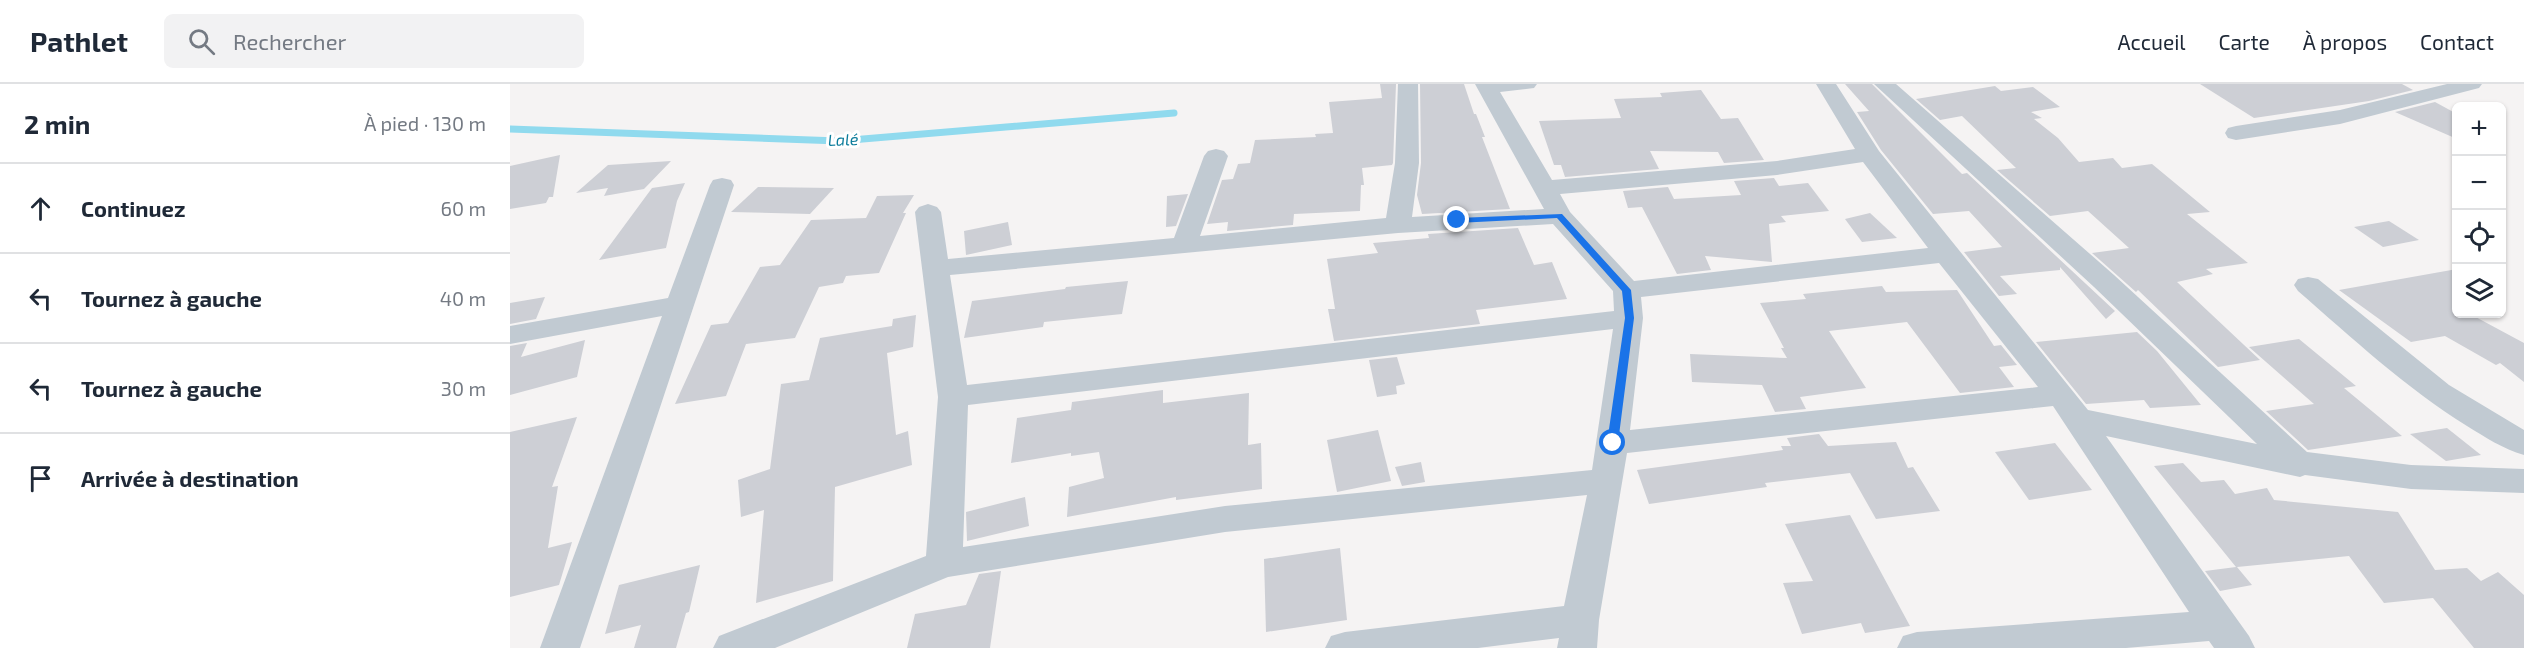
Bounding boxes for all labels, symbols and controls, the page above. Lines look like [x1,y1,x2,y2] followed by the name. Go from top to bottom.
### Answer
[164,14,584,68] search box
[30,24,128,58] text: Pathlet
[185,25,218,58] icon: search
[233,28,346,54] text: Rechercher
[2117,29,2186,54] text: Accueil
[2219,29,2270,54] text: Carte
[2303,29,2387,54] text: À propos
[2420,29,2494,54] text: Contact
[2452,102,2506,318] map controls
[2452,102,2506,156] button: +
[24,108,90,139] text: 2 min
[364,111,486,135] text: À pied · 130 m
[827,129,859,149] water label: Lalé
[2452,156,2506,210] button: −
[24,192,57,225] icon: ahead
[81,195,185,221] text: Continuez
[441,196,486,220] text: 60 m
[1443,206,1469,232] route end
[2452,210,2506,264] button: locate
[2452,264,2506,318] button: layers
[24,282,57,315] icon: left
[81,285,262,311] text: Tournez à gauche
[440,286,486,310] text: 40 m
[24,372,57,405] icon: left
[81,375,262,401] text: Tournez à gauche
[441,376,486,400] text: 30 m
[1599,429,1625,455] route start
[24,462,57,495] icon: arrive
[81,465,299,491] text: Arrivée à destination

